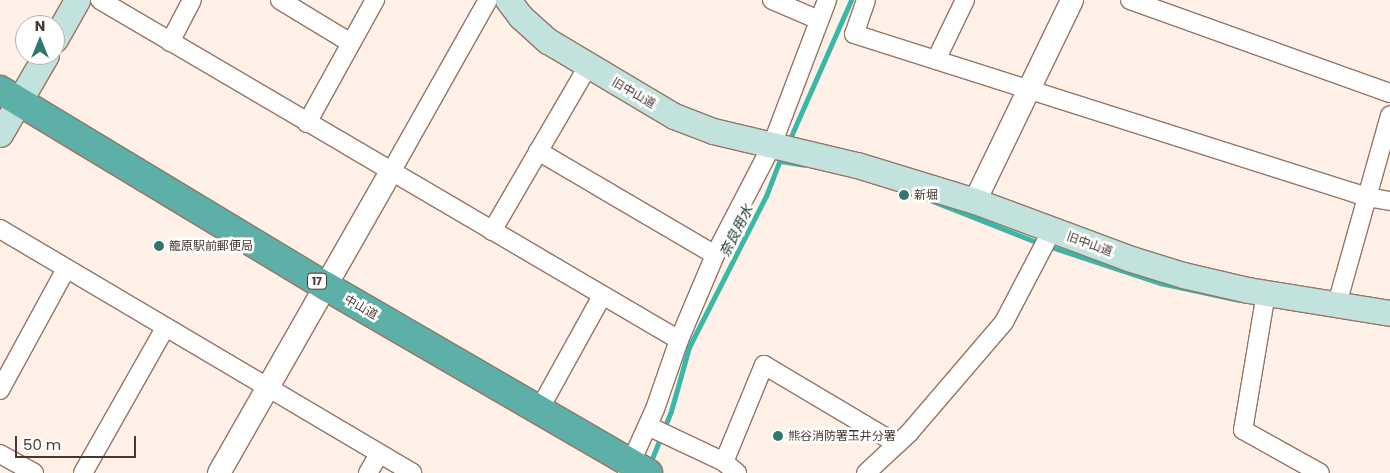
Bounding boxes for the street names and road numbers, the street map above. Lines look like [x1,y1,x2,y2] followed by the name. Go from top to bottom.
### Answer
[610,75,658,111] street label: 旧中山道
[1065,229,1115,259] street label: 旧中山道
[306,272,328,290] road number: 17
[342,292,380,322] street label: 中山道

